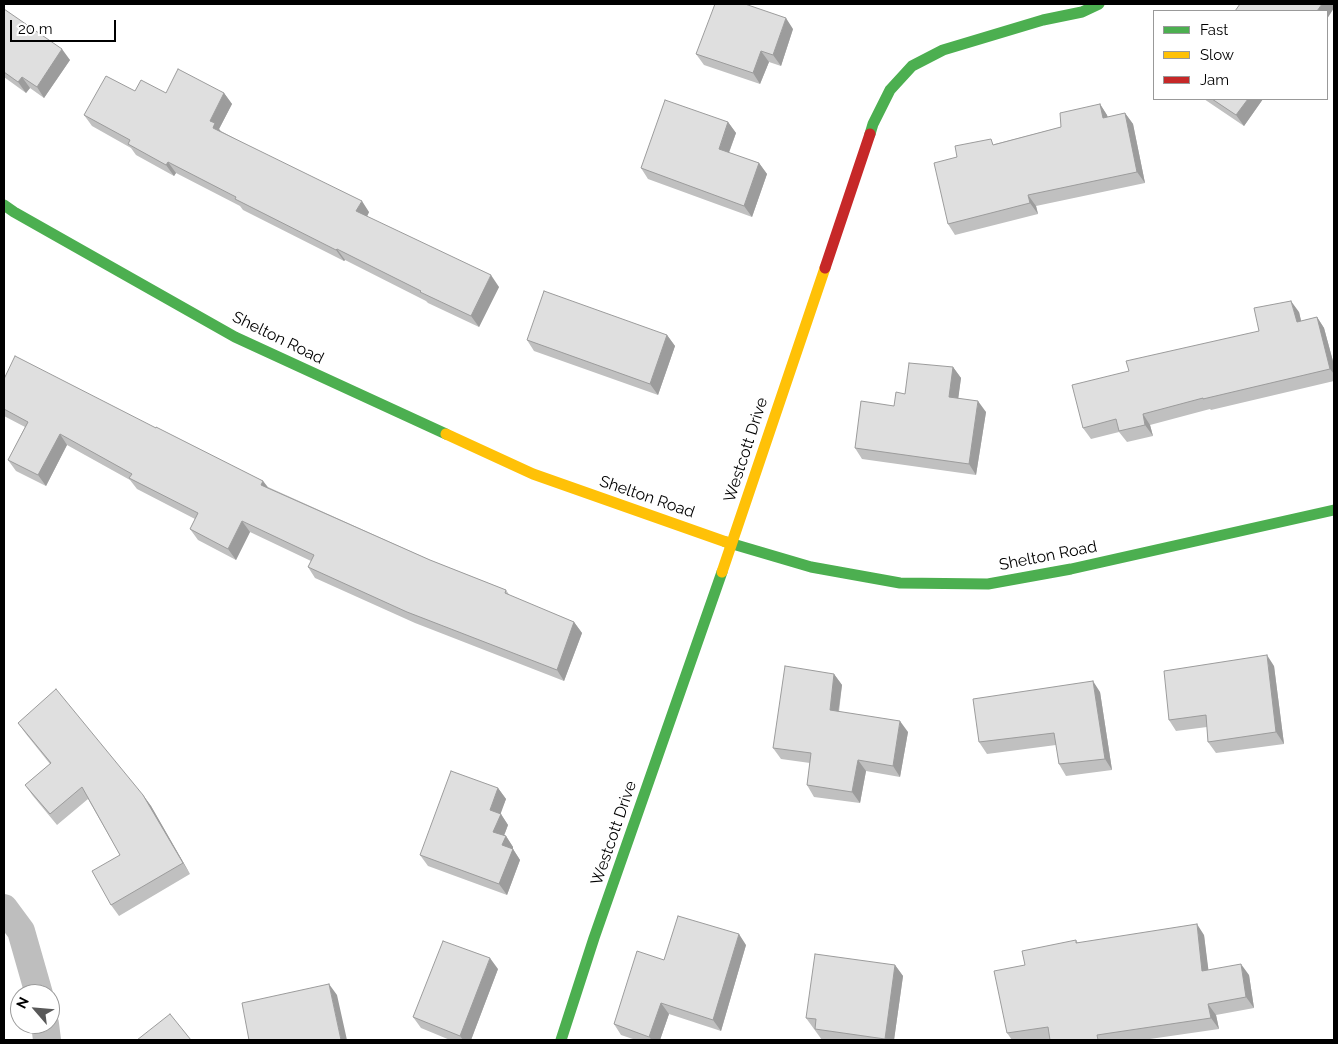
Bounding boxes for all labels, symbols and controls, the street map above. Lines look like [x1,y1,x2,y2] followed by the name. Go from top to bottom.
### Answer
[12,10,119,42] scale bar
[1153,10,1328,100] legend
[18,20,53,38] text: 20 m
[1200,21,1228,39] text: Fast
[1200,46,1234,64] text: Slow
[1200,71,1229,89] text: Jam
[229,308,327,368] street label: Shelton Road
[720,395,772,505] street label: Westcott Drive
[597,472,697,522] street label: Shelton Road
[997,537,1099,575] street label: Shelton Road
[587,778,641,888] street label: Westcott Drive
[10,984,60,1034] north arrow
[13,994,32,1011] text: N

